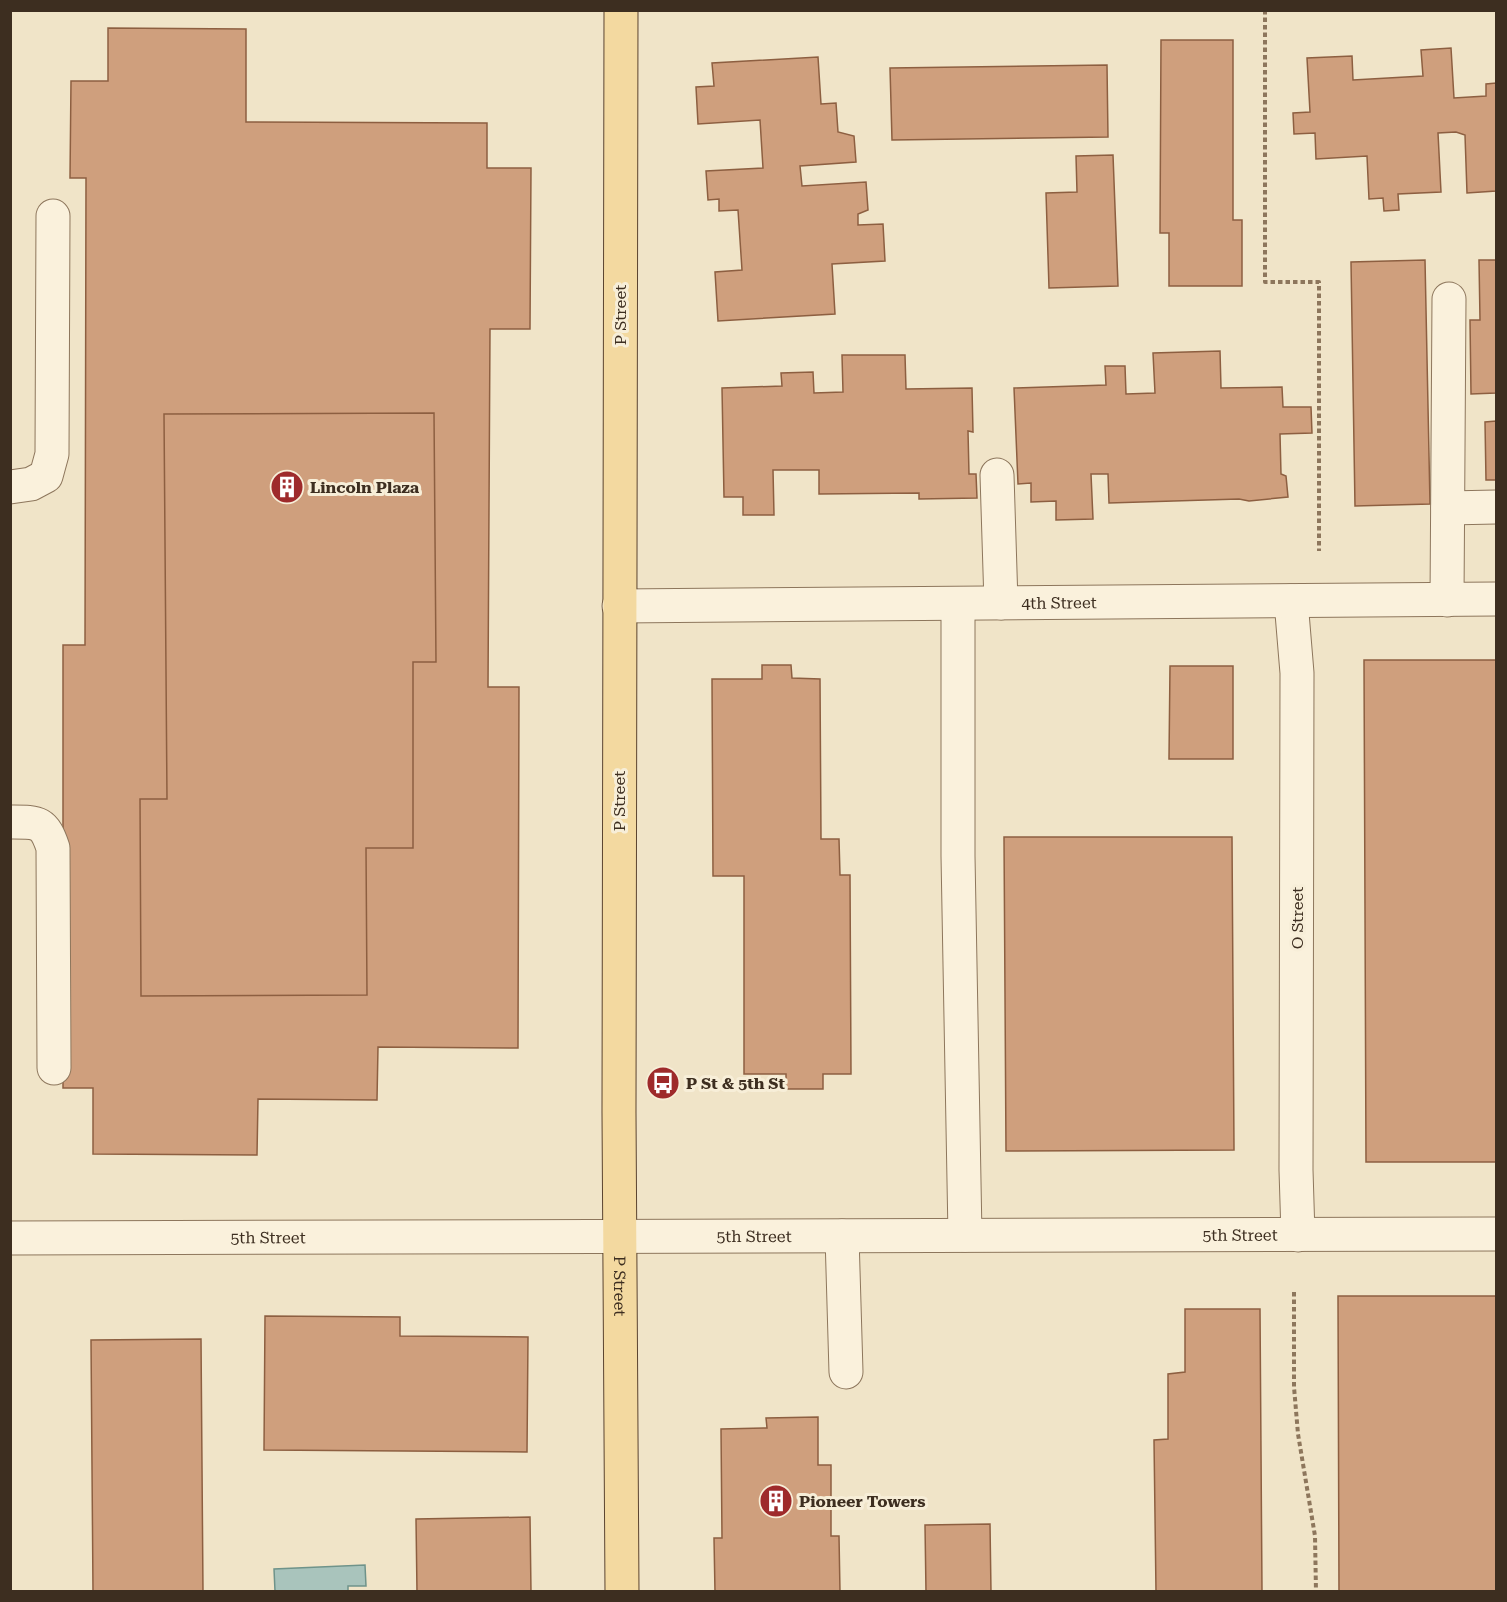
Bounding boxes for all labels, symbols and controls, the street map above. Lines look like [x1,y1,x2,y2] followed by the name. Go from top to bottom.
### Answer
[611,285,630,345] street label: P Street
[269,469,305,505] building icon: Lincoln Plaza
[310,478,420,497] place label: Lincoln Plaza
[1021,593,1097,612] street label: 4th Street
[610,771,629,831] street label: P Street
[1288,887,1307,949] street label: O Street
[645,1065,681,1101] bus stop icon: P St & 5th St
[686,1074,785,1093] place label: P St & 5th St
[1202,1225,1278,1244] street label: 5th Street
[716,1226,792,1246] street label: 5th Street
[230,1228,306,1247] street label: 5th Street
[610,1256,630,1316] street label: P Street
[758,1483,794,1519] building icon: Pioneer Towers
[799,1492,926,1511] place label: Pioneer Towers

